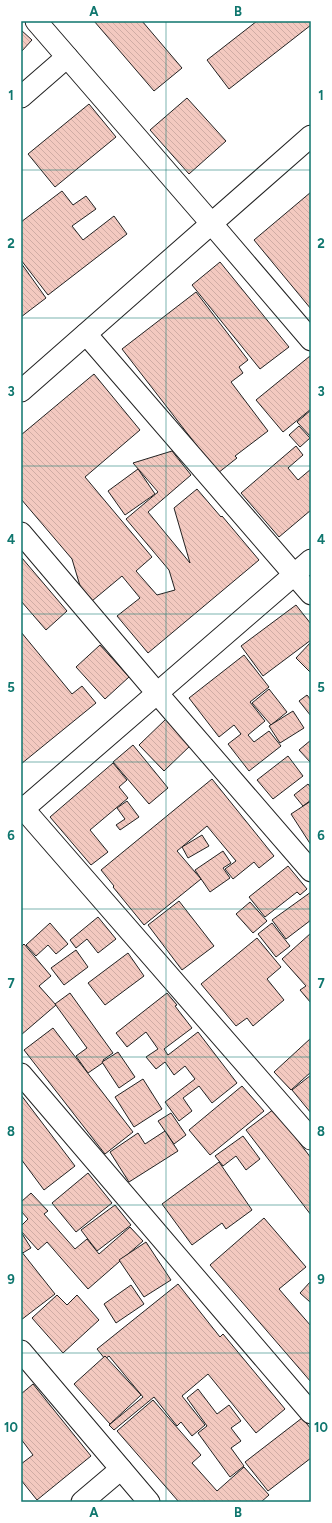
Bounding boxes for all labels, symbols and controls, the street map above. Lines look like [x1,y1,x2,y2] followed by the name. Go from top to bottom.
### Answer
[89,4,99,19] text: A
[234,4,242,19] text: B
[8,88,14,103] text: 1
[318,88,324,103] text: 1
[7,236,15,251] text: 2
[317,236,325,251] text: 2
[7,384,15,399] text: 3
[317,384,325,399] text: 3
[7,532,15,547] text: 4
[317,532,325,547] text: 4
[7,680,15,695] text: 5
[317,680,325,695] text: 5
[7,828,15,843] text: 6
[317,828,325,843] text: 6
[7,976,15,991] text: 7
[317,976,325,991] text: 7
[7,1124,15,1139] text: 8
[317,1124,325,1139] text: 8
[7,1272,15,1287] text: 9
[317,1272,325,1287] text: 9
[4,1420,18,1435] text: 10
[314,1420,328,1435] text: 10
[89,1505,99,1520] text: A
[234,1505,242,1520] text: B

